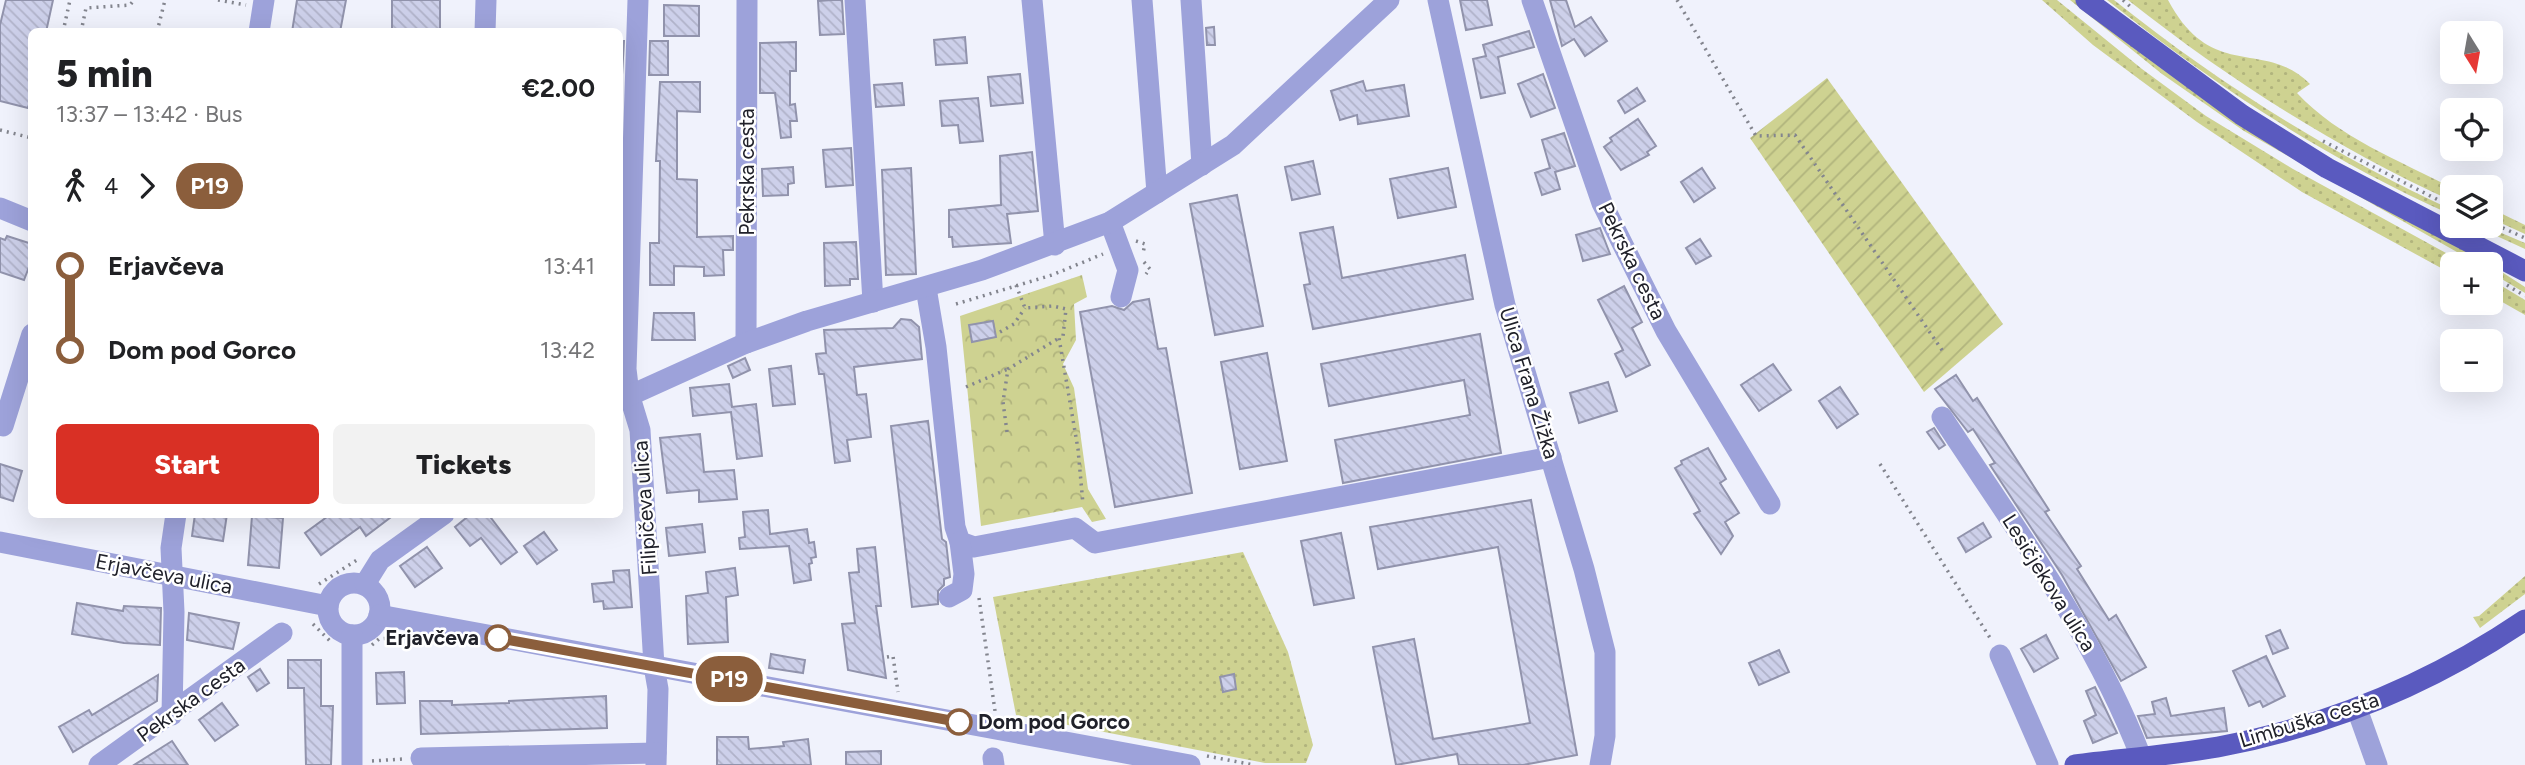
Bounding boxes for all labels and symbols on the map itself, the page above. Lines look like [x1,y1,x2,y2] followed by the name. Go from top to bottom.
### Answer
[2440,21,2502,84] north arrow
[734,108,759,236] street label: Pekrska cesta
[1593,198,1672,324] street label: Pekrska cesta
[1494,304,1564,462] street label: Ulica Frana Žižka
[627,440,662,576] street label: Filipičeva ulica
[1997,509,2102,656] street label: Lesičjekova ulica
[94,548,235,599] street label: Erjavčeva ulica
[385,625,479,650] place label: Erjavčeva
[485,625,511,651] marker: Erjavčeva
[132,652,250,747] street label: Pekrska cesta
[689,656,769,702] line badge: P19
[2236,686,2382,753] street label: Limbuška cesta
[946,709,972,735] marker: Dom pod Gorco
[978,709,1130,734] place label: Dom pod Gorco

